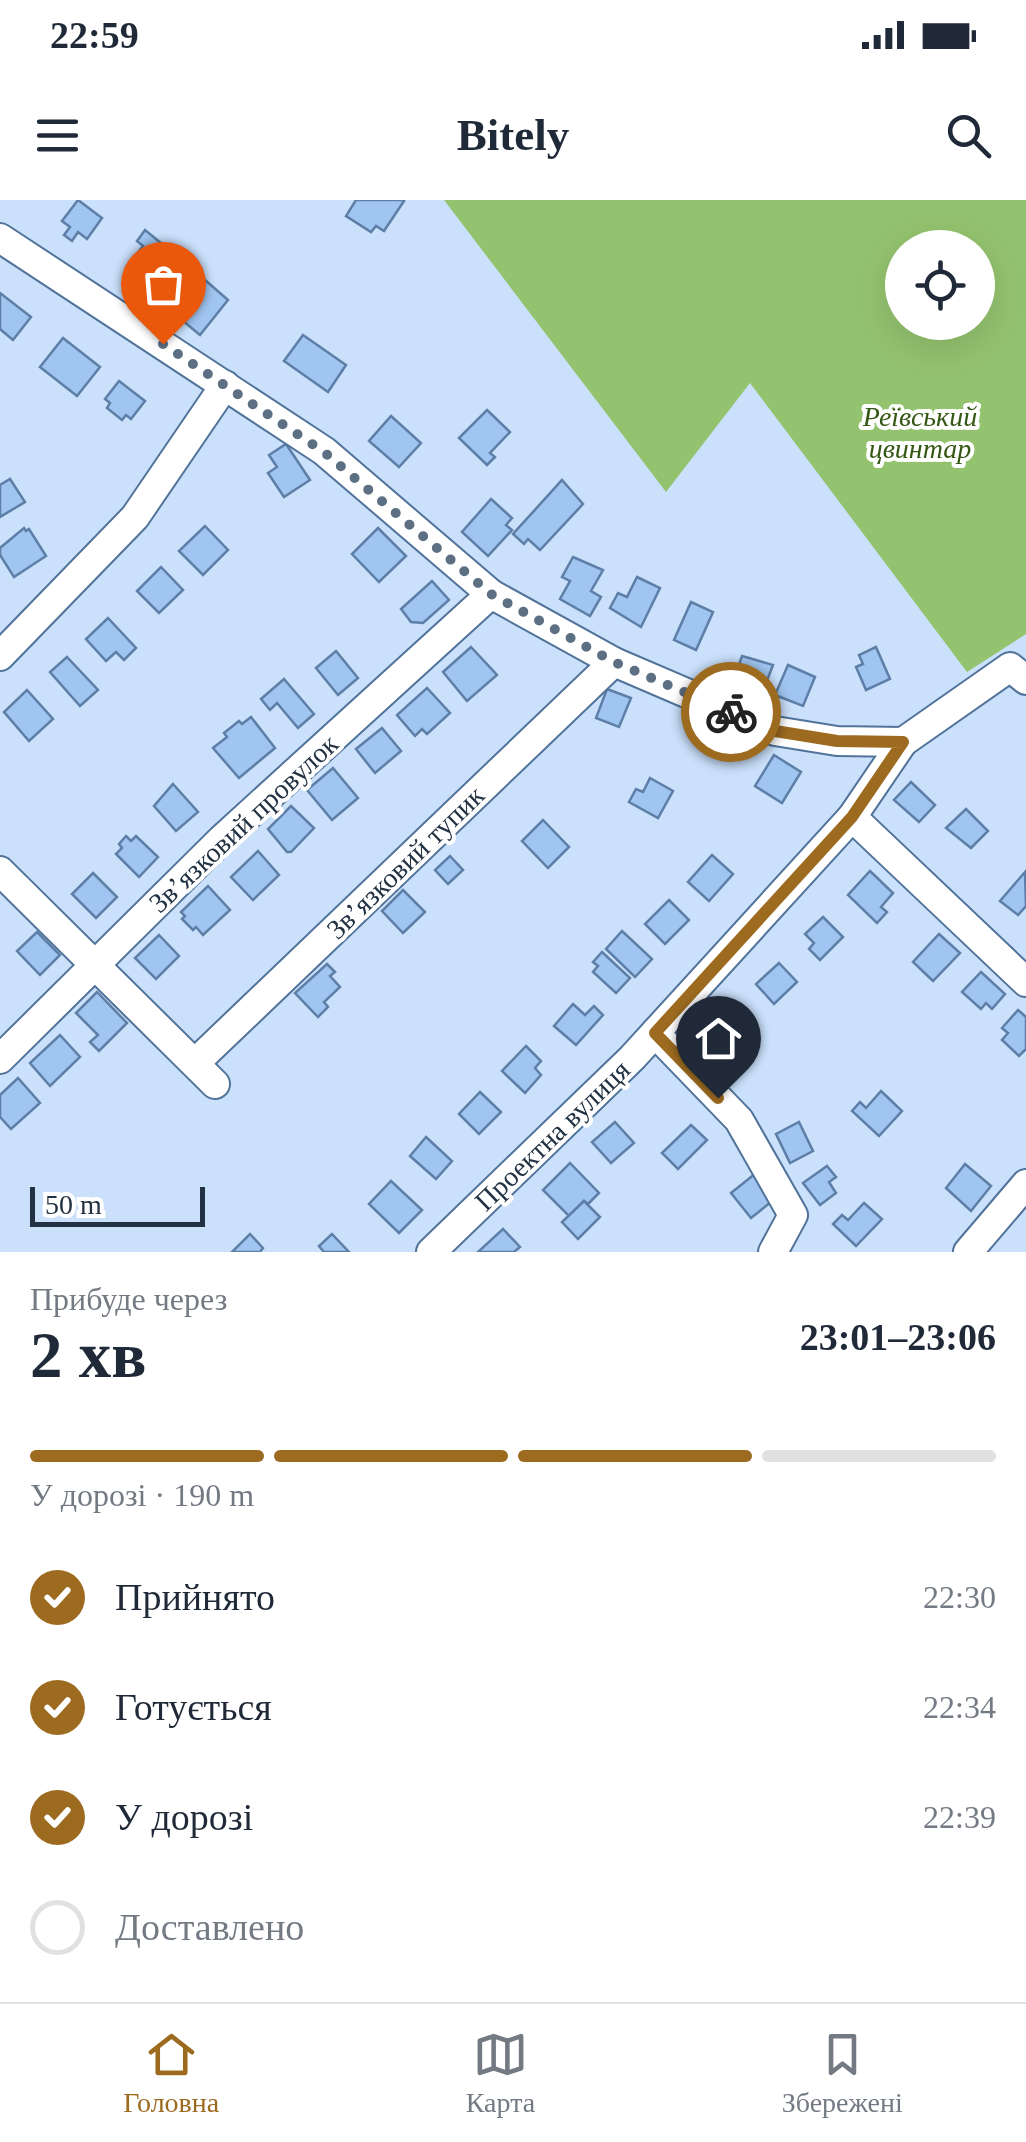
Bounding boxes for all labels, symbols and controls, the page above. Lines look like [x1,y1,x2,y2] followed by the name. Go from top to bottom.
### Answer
[50,14,139,56] text: 22:59
[30,108,85,163] icon: menu
[941,108,996,163] icon: search
[457,110,569,160] text: Bitely
[885,230,995,340] map controls
[885,230,995,340] button: locate
[121,242,206,345] pin
[136,257,191,312] icon: bag
[862,401,977,464] park label: Реївський цвинтар
[681,662,781,762] courier
[704,685,759,740] icon: bike
[143,728,344,919] street label: Звʼязковий провулок
[320,779,491,945] street label: Звʼязковий тупик
[676,996,761,1099] pin
[691,1011,746,1066] icon: home
[469,1054,636,1217] street label: Проектна вулиця
[30,1182,205,1226] scale bar
[45,1189,102,1220] text: 50 m
[30,1281,227,1317] text: Прибуде через
[800,1316,996,1358] text: 23:01–23:06
[30,1319,146,1391] text: 2 хв
[30,1477,254,1513] text: У дорозі · 190 m
[30,1570,85,1625] icon: check
[115,1576,275,1618] text: Прийнято
[923,1579,996,1615] text: 22:30
[30,1680,85,1735] icon: check
[115,1686,272,1728] text: Готується
[923,1689,996,1725] text: 22:34
[30,1790,85,1845] icon: check
[115,1796,253,1838] text: У дорозі
[923,1799,996,1835] text: 22:39
[115,1906,304,1948] text: Доставлено
[123,2027,219,2119] tab: Головна
[466,2027,535,2119] tab: Карта
[782,2027,903,2119] tab: Збережені

